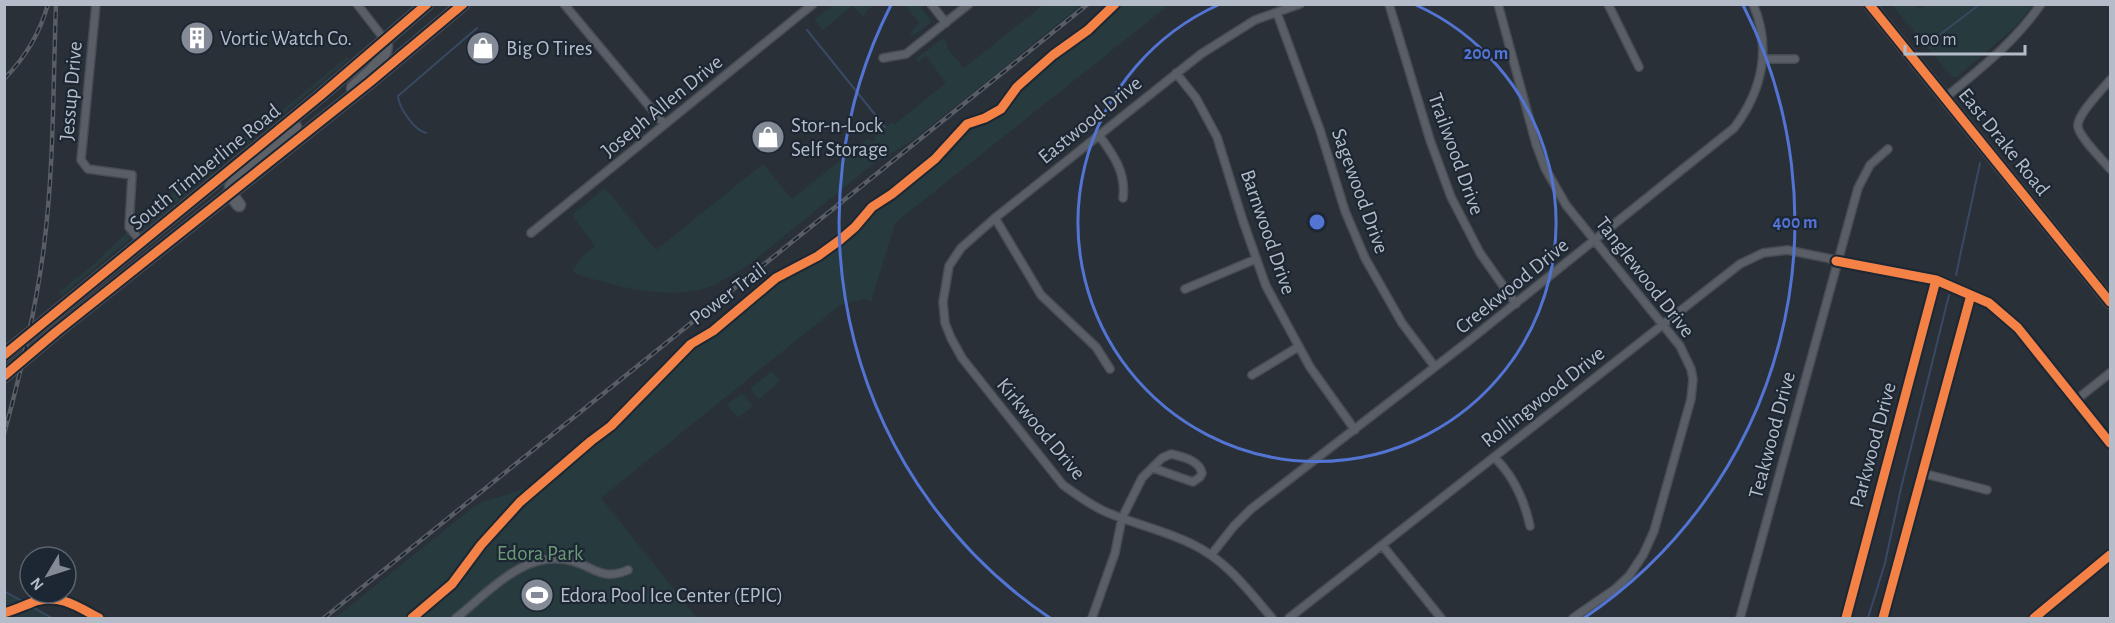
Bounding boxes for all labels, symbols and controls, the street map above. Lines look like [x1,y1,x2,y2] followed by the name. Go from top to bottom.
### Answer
[1905,18,2025,56] scale bar
[179,20,215,56] building icon: Vortic Watch Co.
[220,28,352,49] place label: Vortic Watch Co.
[465,30,501,66] shop icon: Big O Tires
[1914,31,1957,49] text: 100 m
[506,38,592,59] place label: Big O Tires
[56,40,86,142] street label: Jessup Drive
[1464,45,1508,63] text: 200 m
[597,51,727,161] street label: Joseph Allen Drive
[1034,72,1146,168] street label: Eastwood Drive
[1955,84,2054,200] street label: East Drake Road
[1424,90,1488,218] street label: Trailwood Drive
[126,100,284,234] street label: South Timberline Road
[791,115,888,160] place label: Stor-n-Lock Self Storage
[750,119,786,155] shop icon: Stor-n-Lock Self Storage
[1328,126,1392,256] street label: Sagewood Drive
[1237,167,1299,297] street label: Barnwood Drive
[1307,212,1327,232] centre of rings
[1592,213,1698,341] street label: Tanglewood Drive
[1772,214,1818,232] text: 400 m
[1451,234,1573,338] street label: Creekwood Drive
[686,259,770,329] street label: Power Trail
[1477,342,1609,452] street label: Rollingwood Drive
[1745,369,1799,501] street label: Teakwood Drive
[993,374,1089,484] street label: Kirkwood Drive
[1846,380,1900,510] street label: Parkwood Drive
[497,543,584,564] park label: Edora Park
[18,545,78,605] north arrow
[27,574,47,593] text: N
[519,577,555,613] sports icon: Edora Pool Ice Center (EPIC)
[560,585,783,606] place label: Edora Pool Ice Center (EPIC)

